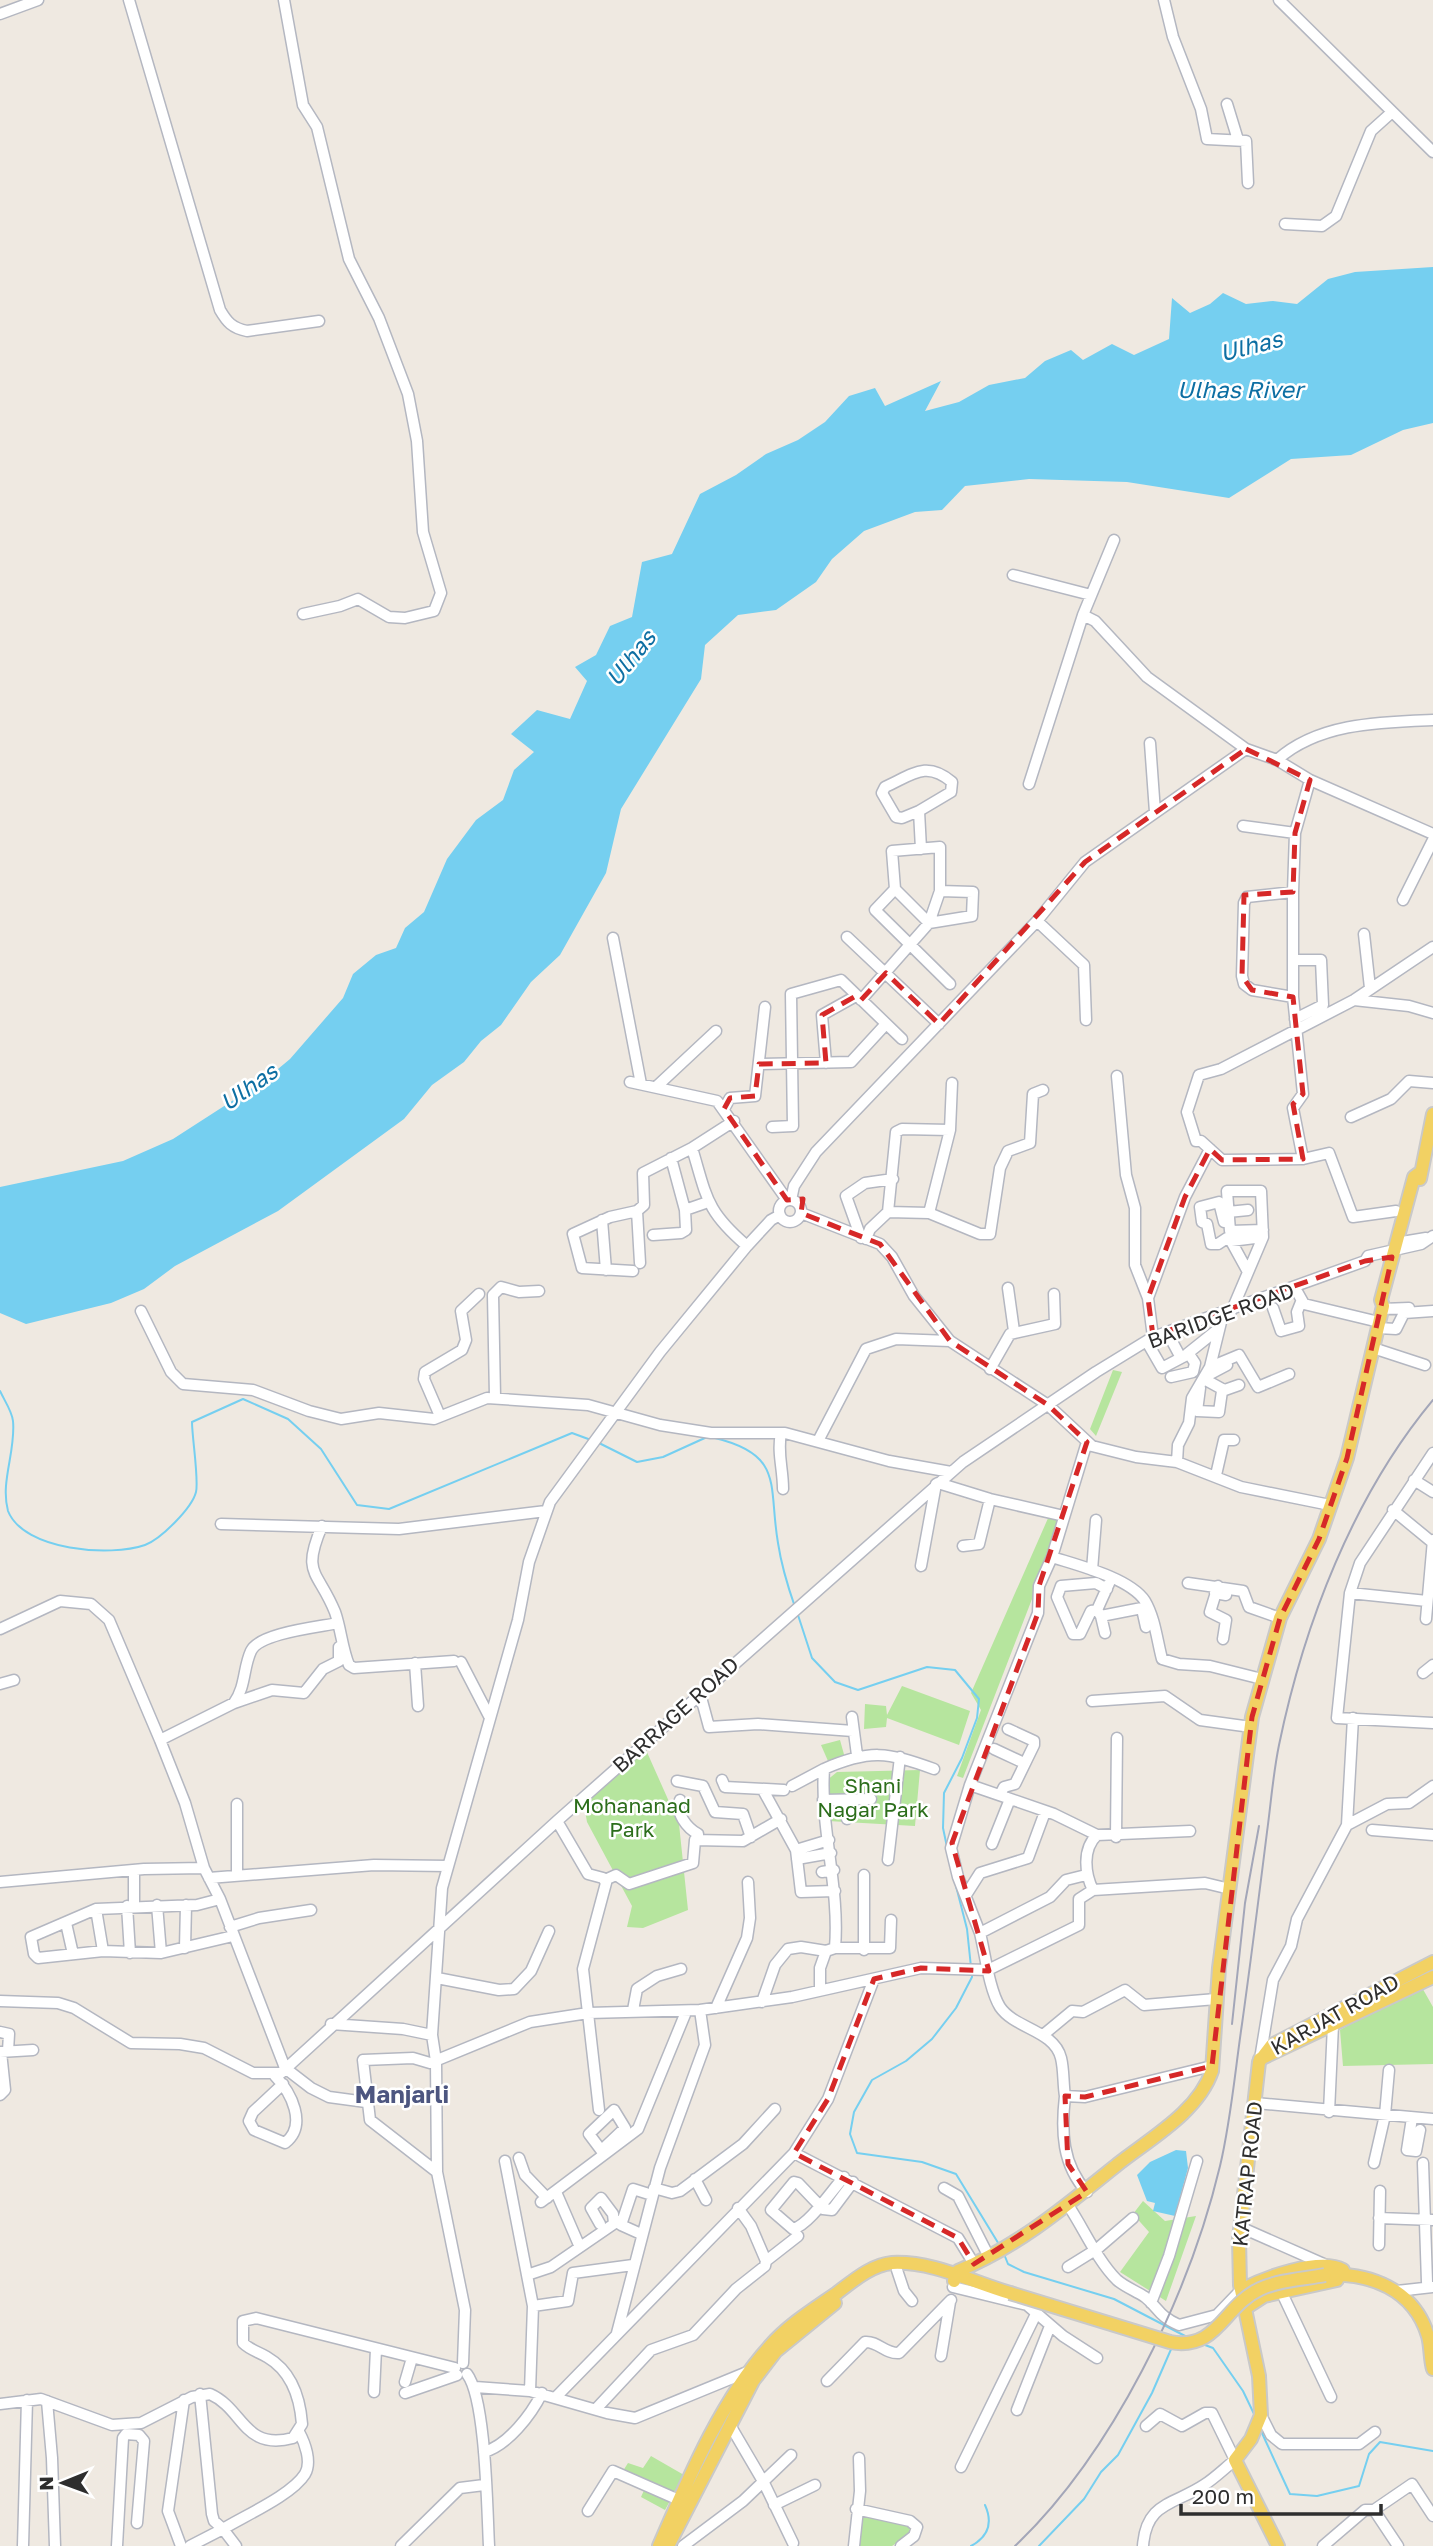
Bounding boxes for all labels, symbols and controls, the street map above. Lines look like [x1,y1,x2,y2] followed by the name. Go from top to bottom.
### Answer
[1217,324,1286,366] water label: Ulhas
[1177,375,1306,403] water label: Ulhas River
[599,623,662,691] water label: Ulhas
[214,1056,283,1116] water label: Ulhas
[1144,1276,1298,1354] street label: BARIDGE ROAD
[607,1651,744,1778] street label: BARRAGE ROAD
[817,1772,929,1822] park label: Shani Nagar Park
[573,1792,691,1842] park label: Mohananad Park
[1266,1968,1403,2060] street label: KARJAT ROAD
[355,2079,449,2108] district label: Manjarli
[1226,2100,1268,2248] street label: KATRAP ROAD
[28,2448,98,2518] north arrow
[1181,2472,1380,2516] scale bar
[34,2476,57,2491] text: N
[1192,2483,1254,2509] text: 200 m

